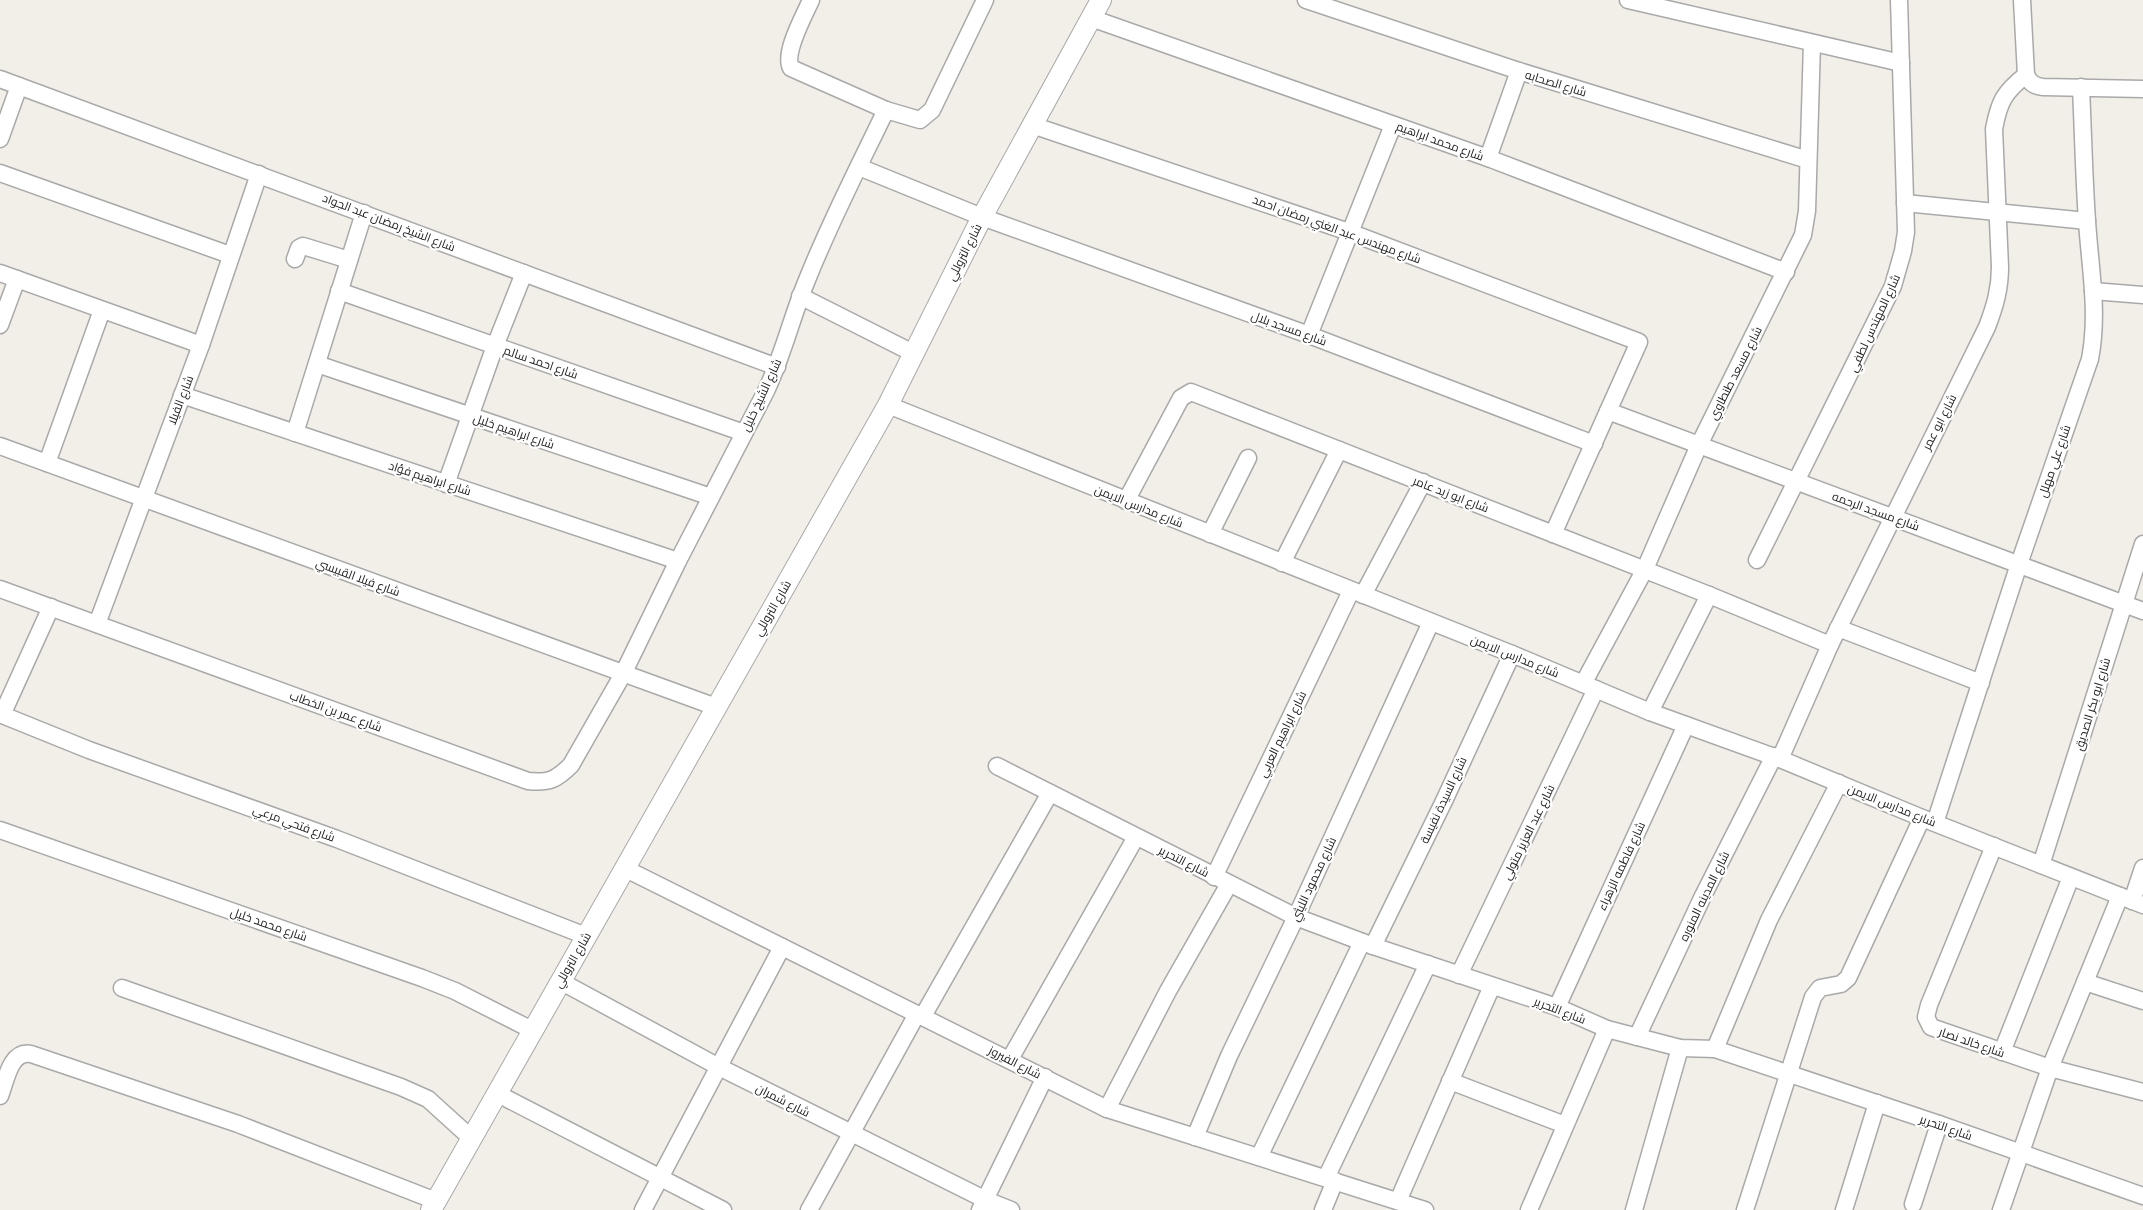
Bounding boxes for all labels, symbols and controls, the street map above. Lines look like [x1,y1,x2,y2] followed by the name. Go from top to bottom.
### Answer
[1523,65,1589,101] street label: شارع الصحابه
[1393,116,1487,166] street label: شارع محمد ابراهيم
[320,188,458,256] street label: شارع الشيخ رمضان عبد الجواد
[1250,190,1424,269] street label: شارع مهندس عبد الغني رمضان احمد
[941,220,987,284] street label: شارع التروللي
[1843,271,1906,376] street label: شارع المهندس لطفي
[1248,305,1330,351] street label: شارع مسجد بلال
[1703,323,1768,424] street label: شارع مسعد طنطاوي
[501,340,581,384] street label: شارع احمد سالم
[736,355,786,435] street label: شارع الشيخ خليل
[162,372,198,428] street label: شارع الفيلا
[1916,391,1961,454] street label: شارع ابو عمر
[471,408,557,454] street label: شارع ابراهيم خليل
[2033,422,2076,500] street label: شارع علي مهلل
[386,456,474,500] street label: شارع ابراهيم فؤاد
[1409,470,1492,517] street label: شارع ابو زيد عامر
[1092,480,1186,532] street label: شارع مدارس الايمن
[1830,486,1923,536] street label: شارع مسجد الرحمه
[313,553,403,602] street label: شارع فيلا القبيسي
[748,576,797,640] street label: شارع التروللي
[1468,630,1562,682] street label: شارع مدارس الايمن
[2069,655,2115,753] street label: شارع ابو بكر الصديق
[287,685,385,737] street label: شارع عمر بن الخطاب
[1253,687,1312,781] street label: شارع ابراهيم العربي
[1415,753,1471,847] street label: شارع السيدة نفيسة
[1845,779,1939,831] street label: شارع مدارس الايمن
[1497,781,1560,883] street label: شارع عبد العزيز متولي
[250,799,338,848] street label: شارع فتحي مرعي
[1592,818,1650,914] street label: شارع فاطمه الزهراء
[1285,834,1342,925] street label: شارع محمود الليثي
[1154,840,1213,882] street label: شارع التحرير
[1674,848,1734,944] street label: شارع المدينه المنوره
[228,902,310,946] street label: شارع محمد خليل
[548,928,597,992] street label: شارع التروللي
[1530,991,1589,1029] street label: شارع التحرير
[1936,1022,2008,1062] street label: شارع خالد نصار
[984,1040,1045,1083] street label: شارع الفيروز
[753,1078,814,1122] street label: شارع شمران
[1916,1109,1975,1145] street label: شارع التحرير

